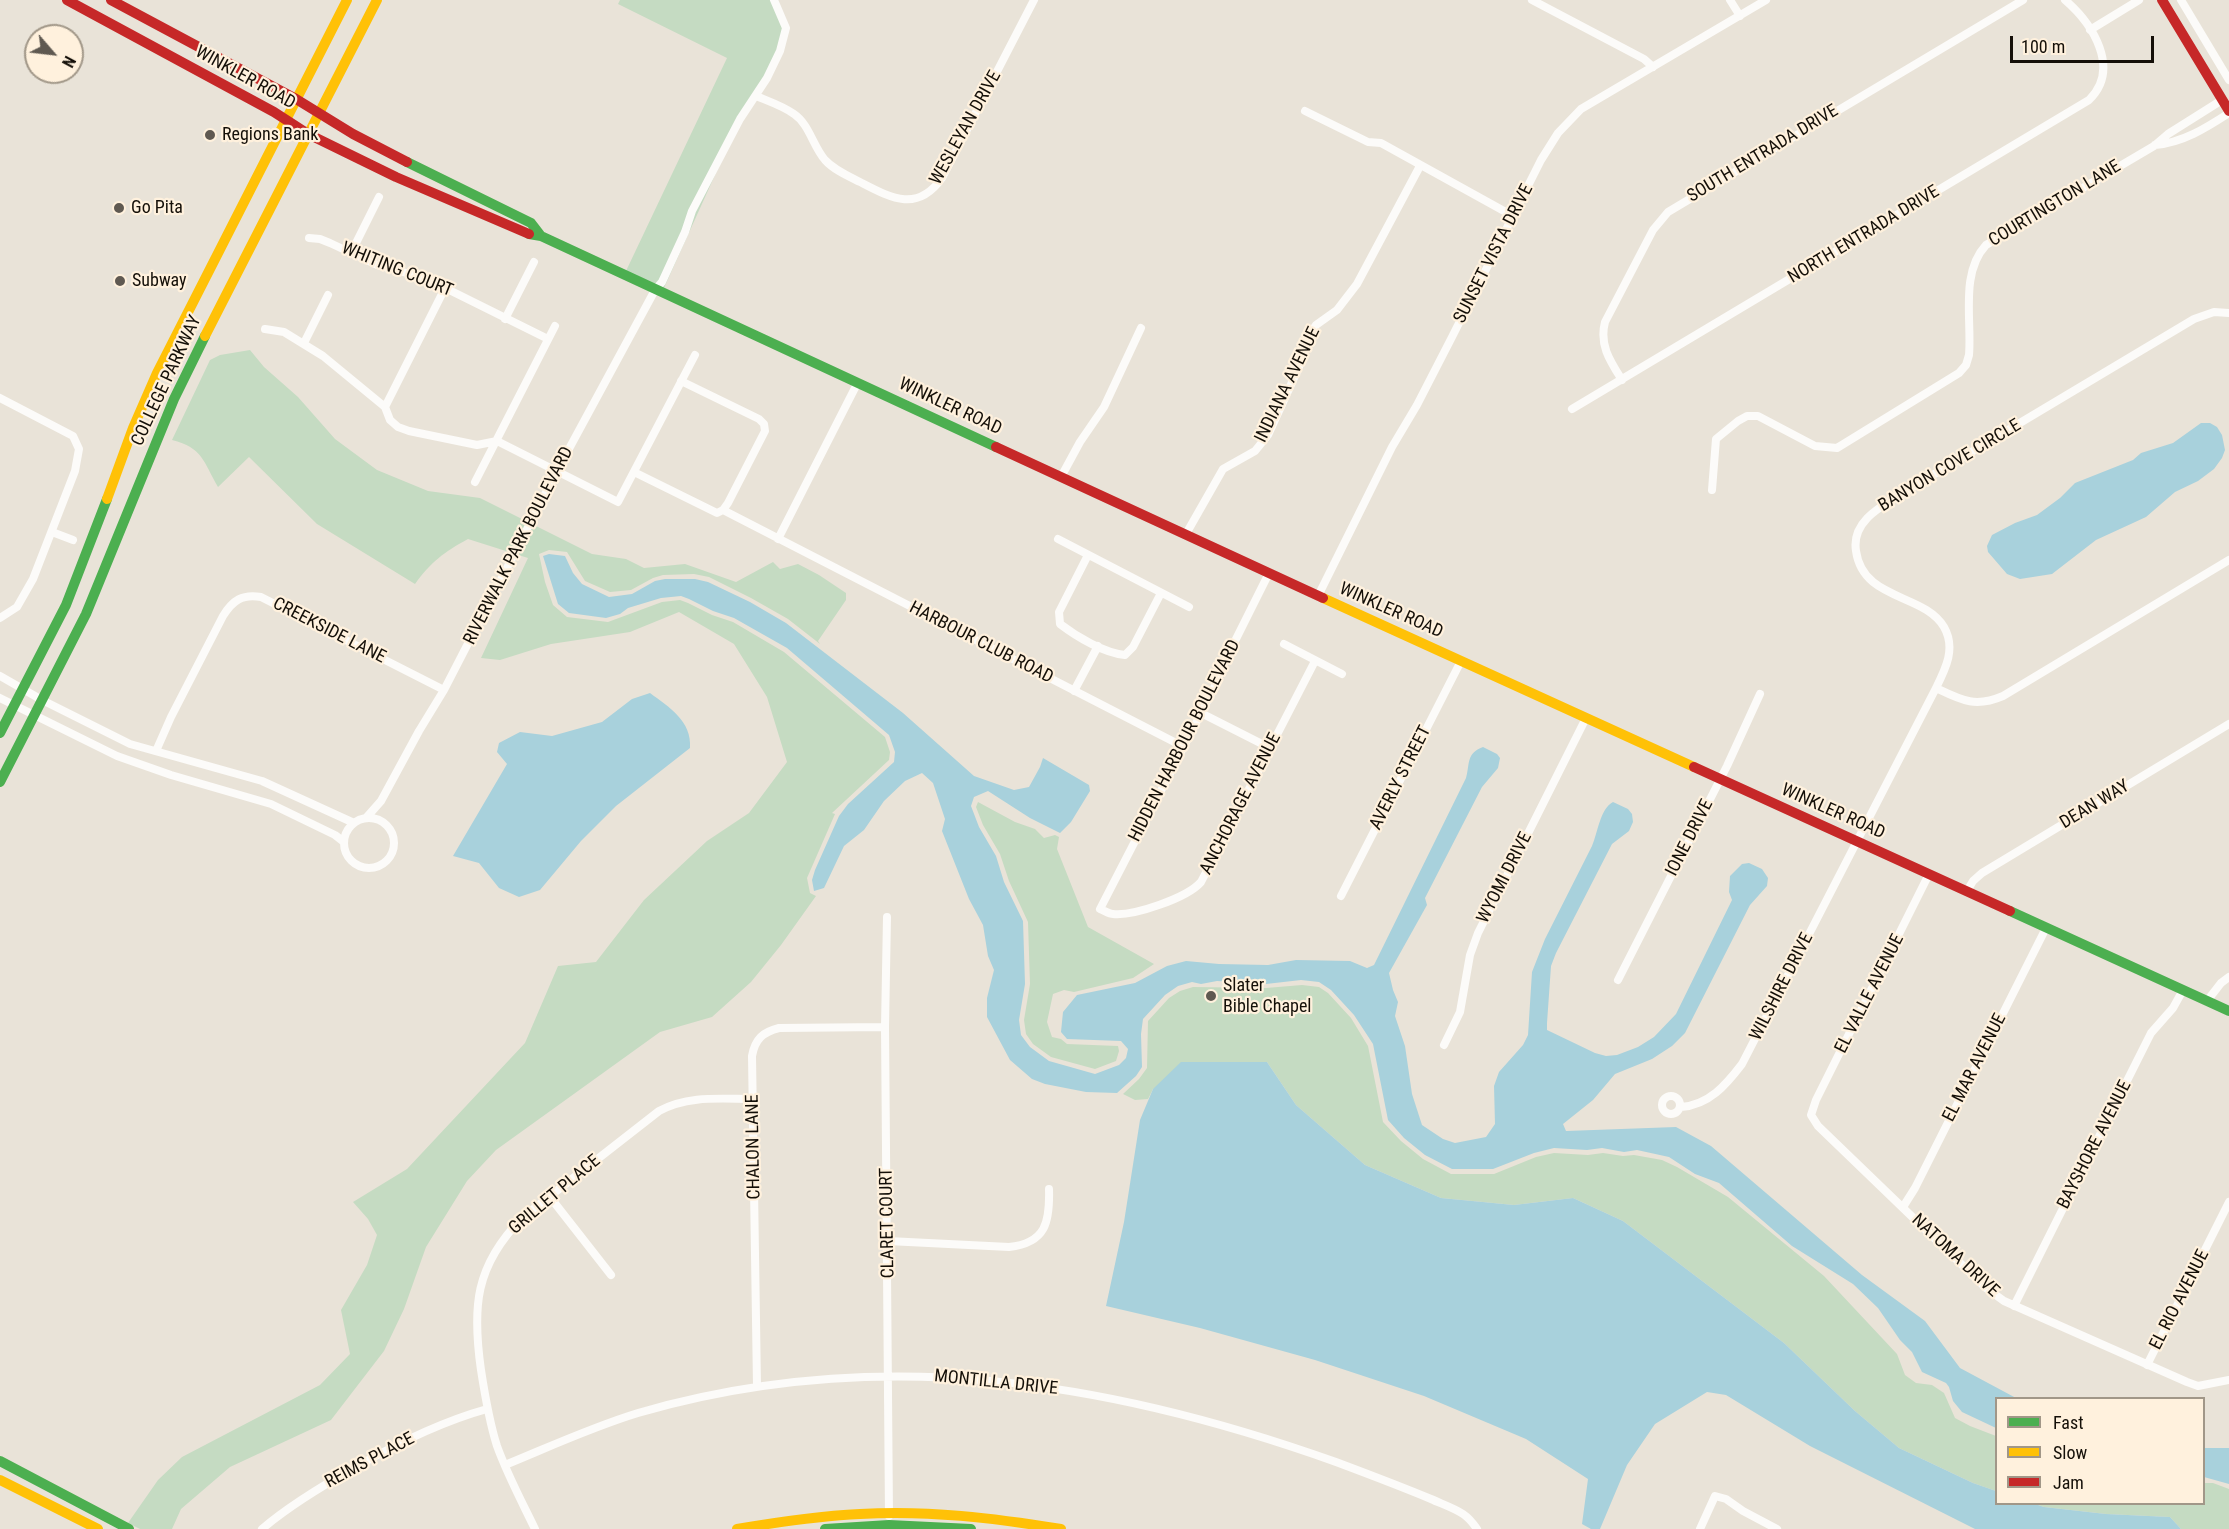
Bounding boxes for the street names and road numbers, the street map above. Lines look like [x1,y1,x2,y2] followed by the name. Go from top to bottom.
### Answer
[191,42,299,114] street label: WINKLER ROAD
[926,67,1006,189] street label: WESLEYAN DRIVE
[1684,100,1842,208] street label: SOUTH ENTRADA DRIVE
[1985,156,2125,252] street label: COURTINGTON LANE
[1450,181,1538,327] street label: SUNSET VISTA DRIVE
[1784,181,1944,289] street label: NORTH ENTRADA DRIVE
[338,238,456,302] street label: WHITING COURT
[127,312,207,450] street label: COLLEGE PARKWAY
[1251,324,1325,446] street label: INDIANA AVENUE
[895,374,1005,440] street label: WINKLER ROAD
[1875,415,2025,517] street label: BANYON COVE CIRCLE
[460,443,578,649] street label: RIVERWALK PARK BOULEVARD
[1336,579,1446,643] street label: WINKLER ROAD
[269,593,389,669] street label: CREEKSIDE LANE
[905,597,1057,689] street label: HARBOUR CLUB ROAD
[1125,636,1245,846] street label: HIDDEN HARBOUR BOULEVARD
[1366,722,1436,834] street label: AVERLY STREET
[1196,730,1286,878] street label: ANCHORAGE AVENUE
[2056,776,2134,834] street label: DEAN WAY
[1778,780,1888,844] street label: WINKLER ROAD
[1662,796,1718,880] street label: IONE DRIVE
[1473,829,1537,927] street label: WYOMI DRIVE
[1746,930,1818,1044] street label: WILSHIRE DRIVE
[1831,931,1909,1057] street label: EL VALLE AVENUE
[1939,1010,2011,1126] street label: EL MAR AVENUE
[2053,1077,2137,1213] street label: BAYSHORE AVENUE
[742,1094,766,1200] street label: CHALON LANE
[505,1151,605,1239] street label: GRILLET PLACE
[876,1167,900,1279] street label: CLARET COURT
[1907,1210,2003,1302] street label: NATOMA DRIVE
[2146,1246,2214,1354] street label: EL RIO AVENUE
[933,1366,1059,1400] street label: MONTILLA DRIVE
[322,1428,418,1494] street label: REIMS PLACE

